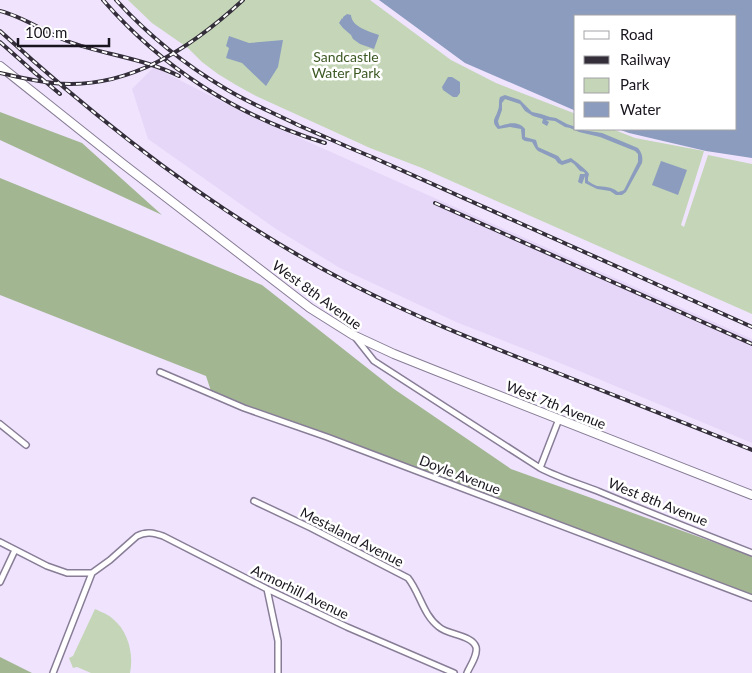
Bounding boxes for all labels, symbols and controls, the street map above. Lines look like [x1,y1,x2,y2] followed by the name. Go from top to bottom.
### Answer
[18,15,109,47] scale bar
[574,15,737,130] legend
[25,23,67,41] text: 100 m
[620,25,653,43] text: Road
[312,48,381,81] park label: Sandcastle Water Park
[620,50,671,68] text: Railway
[620,75,650,93] text: Park
[620,100,661,118] text: Water
[269,257,365,333] street label: West 8th Avenue
[504,377,609,432] street label: West 7th Avenue
[417,451,503,498] street label: Doyle Avenue
[606,474,711,529] street label: West 8th Avenue
[298,503,407,570] street label: Mestaland Avenue
[249,561,352,622] street label: Armorhill Avenue

